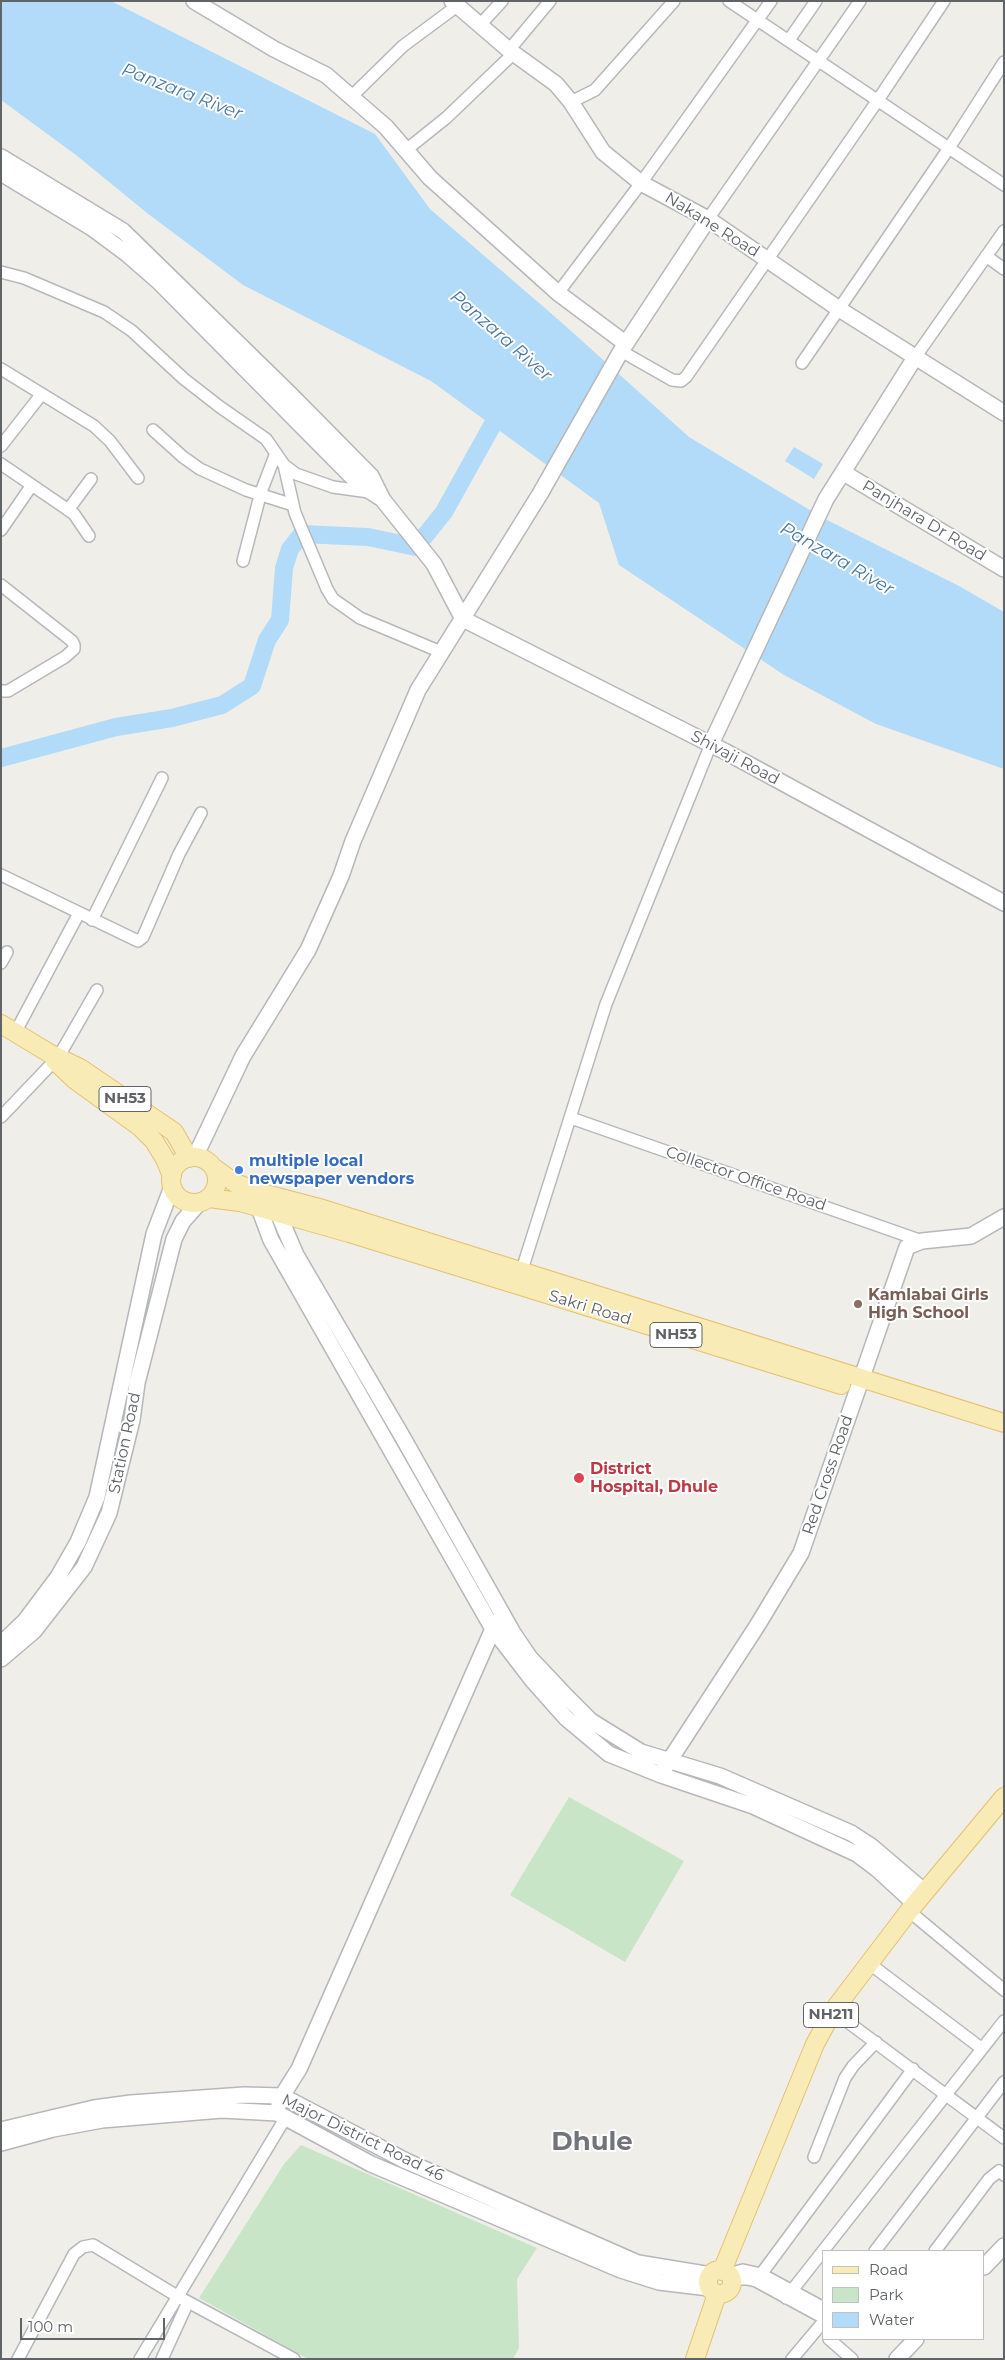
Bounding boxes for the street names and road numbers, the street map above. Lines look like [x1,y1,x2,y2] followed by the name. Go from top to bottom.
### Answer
[661,188,763,262] street label: Nakane Road
[859,476,989,566] street label: Panjhara Dr Road
[687,727,783,789] street label: Shivaji Road
[99,1086,151,1112] road number: NH53
[663,1143,829,1215] street label: Collector Office Road
[546,1286,634,1330] street label: Sakri Road
[650,1322,702,1348] road number: NH53
[105,1391,145,1495] street label: Station Road
[798,1413,858,1537] street label: Red Cross Road
[804,2002,858,2028] road number: NH211
[279,2090,447,2186] street label: Major District Road 46

